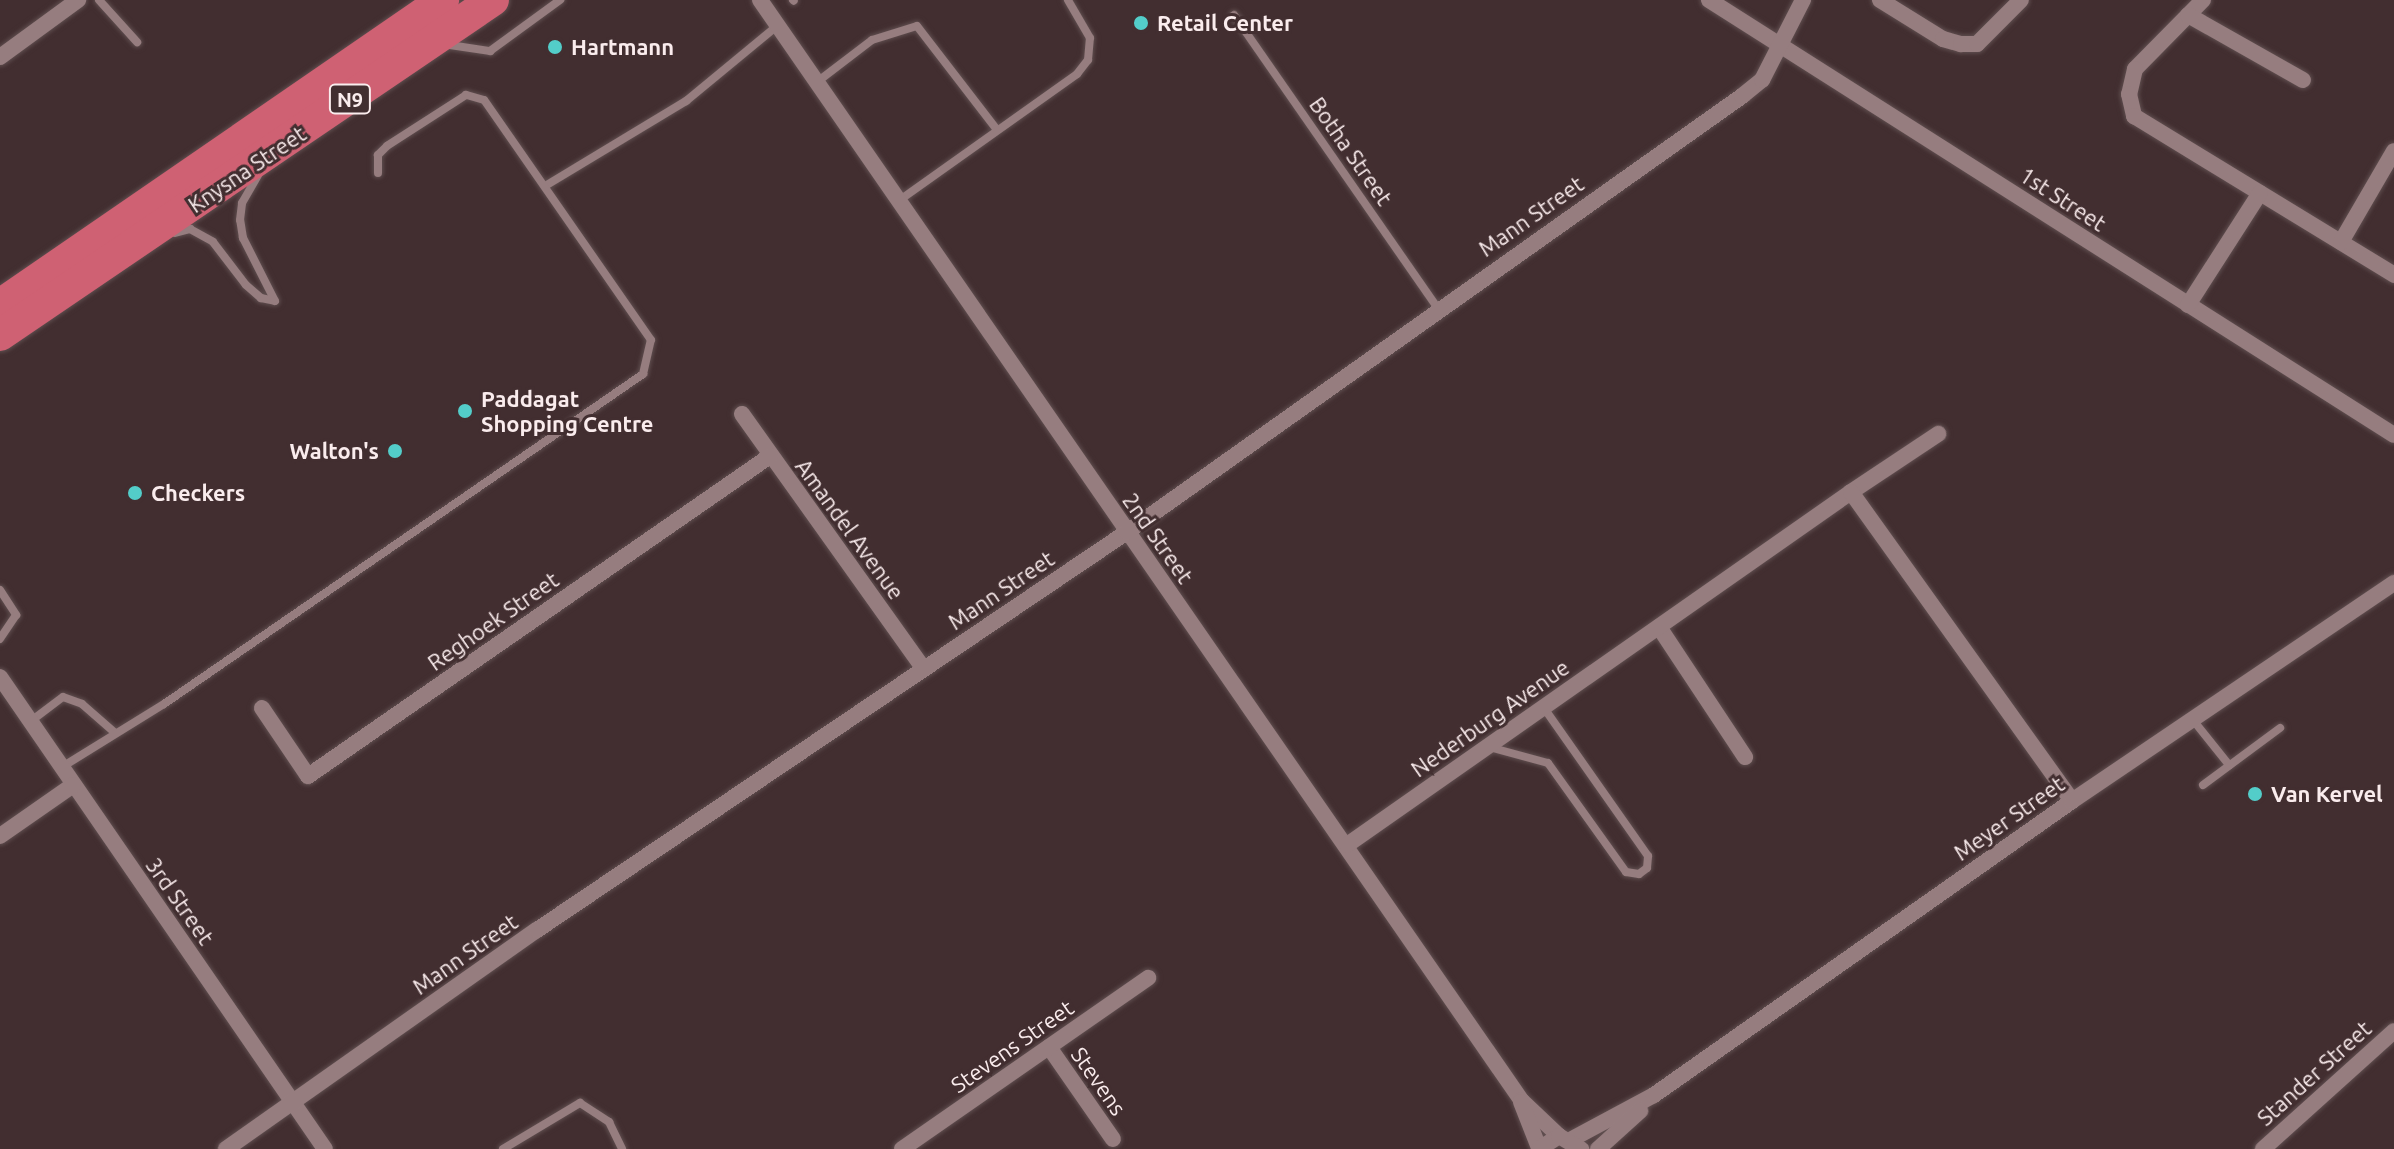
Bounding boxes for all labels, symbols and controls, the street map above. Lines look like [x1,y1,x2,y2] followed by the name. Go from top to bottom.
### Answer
[1157,10,1293,36] place label: Retail Center
[1132,14,1150,32] marker: Retail Center
[571,34,674,60] place label: Hartmann
[546,38,564,56] marker: Hartmann
[328,83,372,115] road number: N9
[1304,92,1398,210] street label: Botha Street
[183,120,311,218] street label: Knysna Street
[2015,161,2111,237] street label: 1st Street
[1473,170,1589,262] street label: Mann Street
[481,385,654,436] place label: Paddagat Shopping Centre
[456,402,474,420] marker: Paddagat Shopping Centre
[290,438,379,464] place label: Walton's
[386,442,404,460] marker: Walton's
[790,454,910,604] street label: Amandel Avenue
[151,480,245,506] place label: Checkers
[126,484,144,502] marker: Checkers
[1117,488,1199,588] street label: 2nd Street
[943,545,1059,635] street label: Mann Street
[423,566,563,676] street label: Reghoek Street
[1406,654,1574,782] street label: Nederburg Avenue
[1949,770,2069,866] street label: Meyer Street
[2271,781,2383,807] place label: Van Kervel
[2246,785,2264,803] marker: Van Kervel
[140,852,220,950] street label: 3rd Street
[407,908,523,1000] street label: Mann Street
[946,994,1078,1098] street label: Stevens Street
[2252,1015,2376,1131] street label: Stander Street
[1066,1042,1132,1120] street label: Stevens

